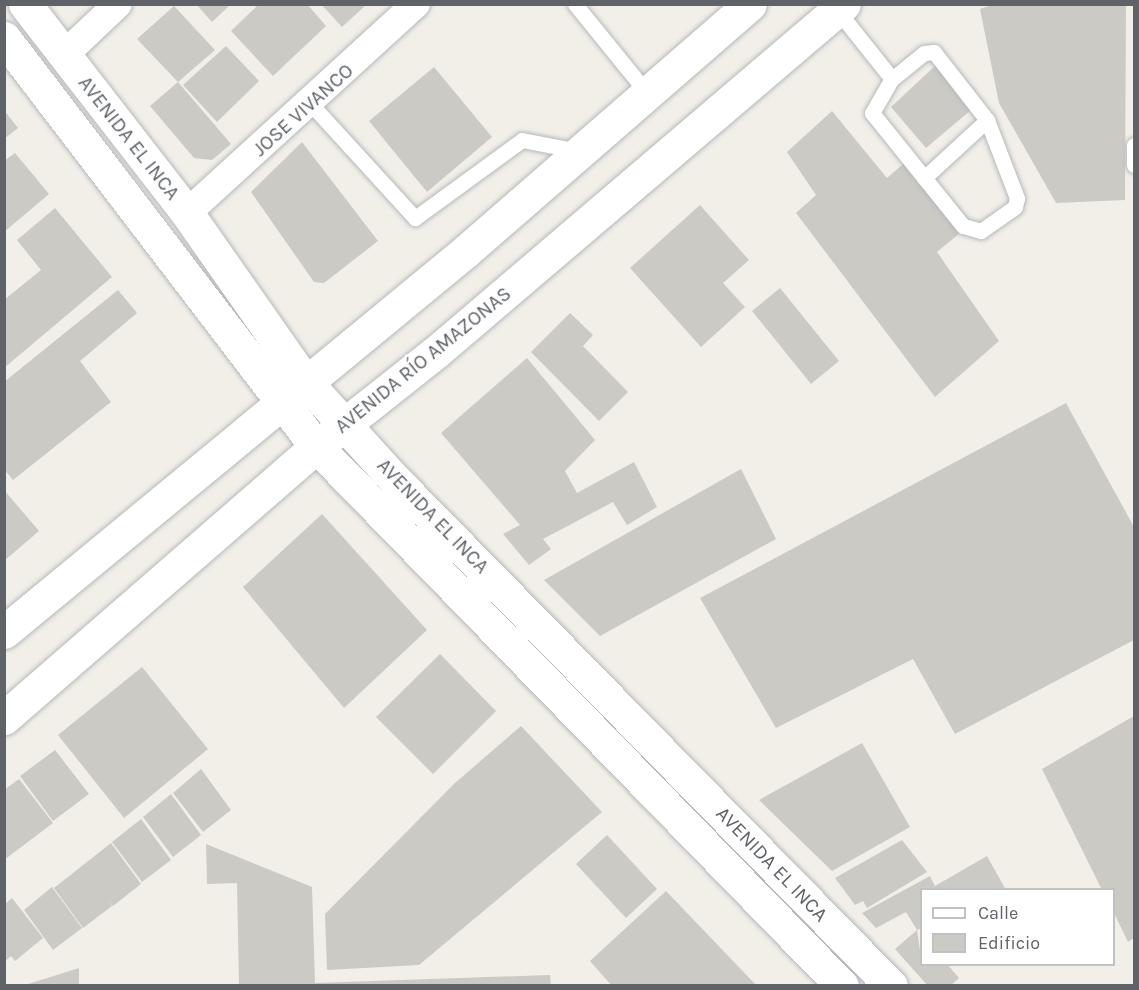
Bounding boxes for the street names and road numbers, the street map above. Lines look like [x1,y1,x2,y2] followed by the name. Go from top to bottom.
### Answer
[248,59,358,161] street label: JOSE VIVANCO
[73,71,185,205] street label: AVENIDA EL INCA
[330,282,516,438] street label: AVENIDA RÍO AMAZONAS
[372,454,494,578] street label: AVENIDA EL INCA
[711,802,833,926] street label: AVENIDA EL INCA

